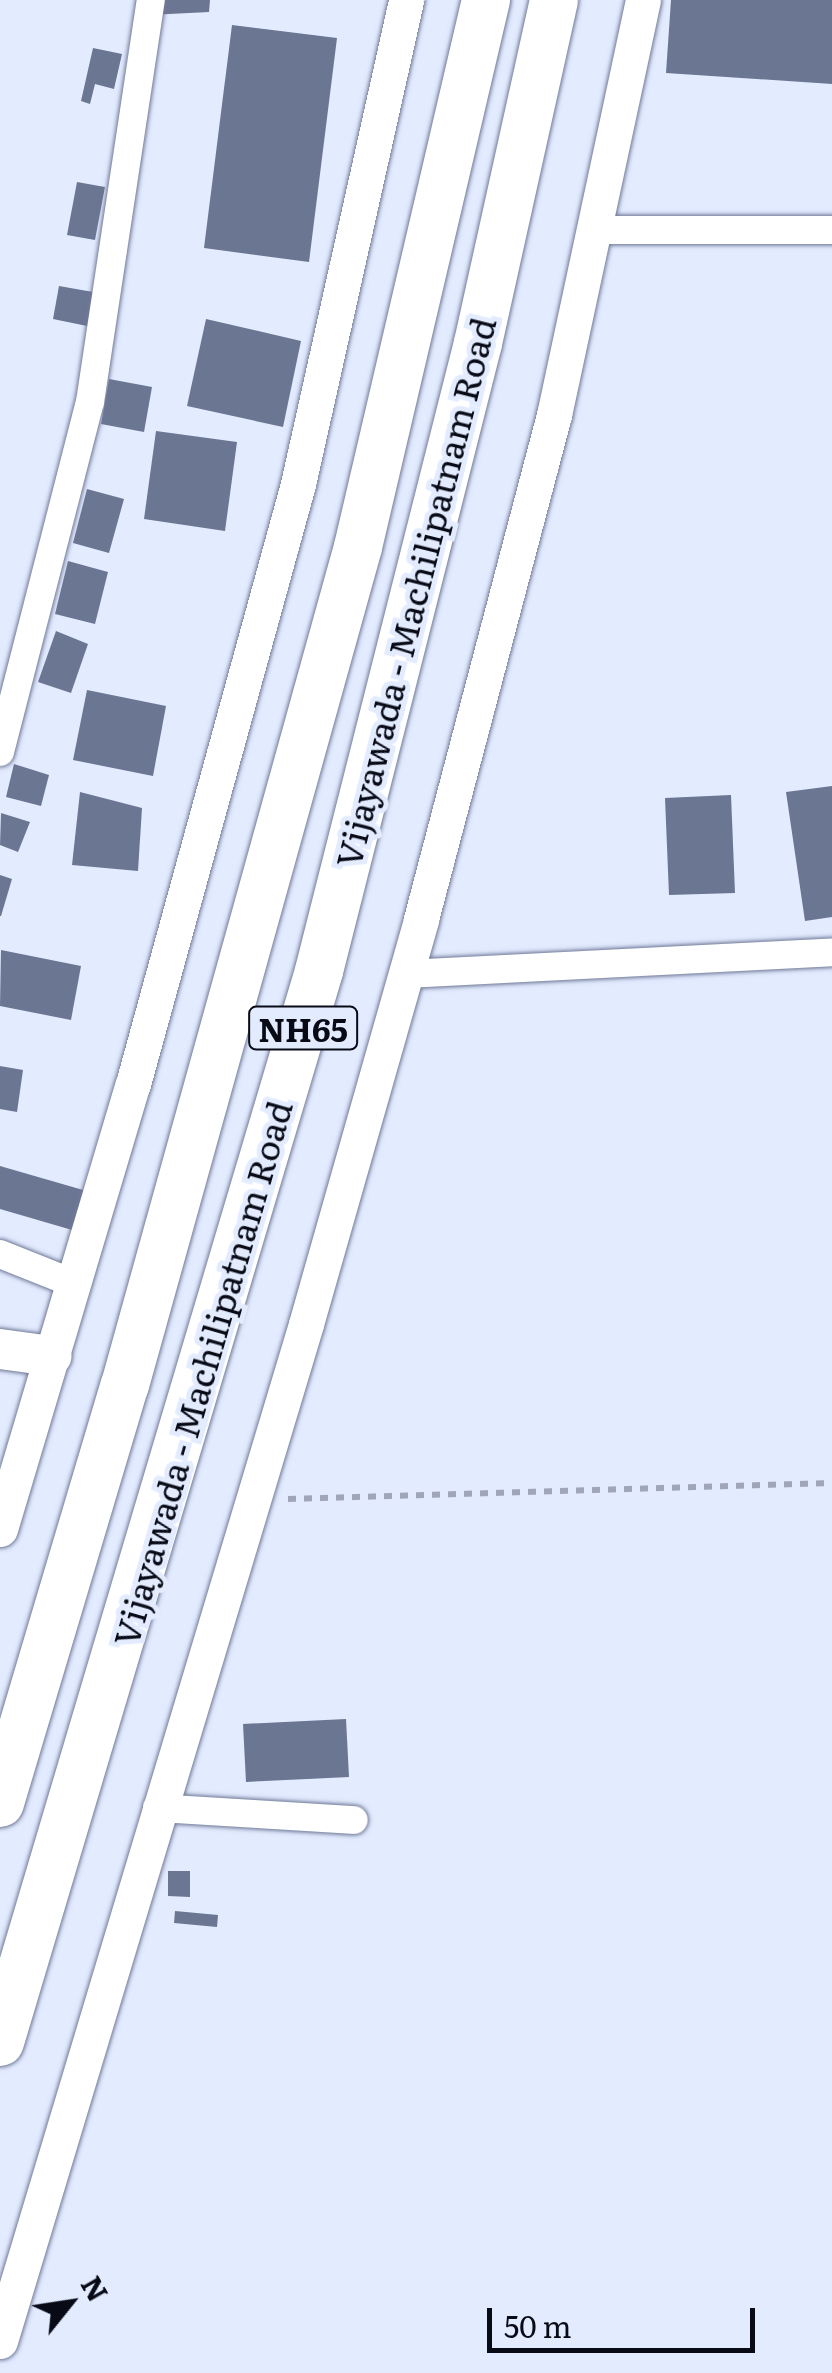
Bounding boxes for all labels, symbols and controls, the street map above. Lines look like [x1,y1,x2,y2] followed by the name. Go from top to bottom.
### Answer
[325,313,503,871] street label: Vijayawada - Machilipatnam Road
[248,1001,358,1055] road number: NH65
[103,1095,299,1651] street label: Vijayawada - Machilipatnam Road
[20,2253,120,2353] north arrow
[72,2267,120,2309] text: N
[492,2288,760,2350] scale bar
[504,2303,572,2347] text: 50 m

